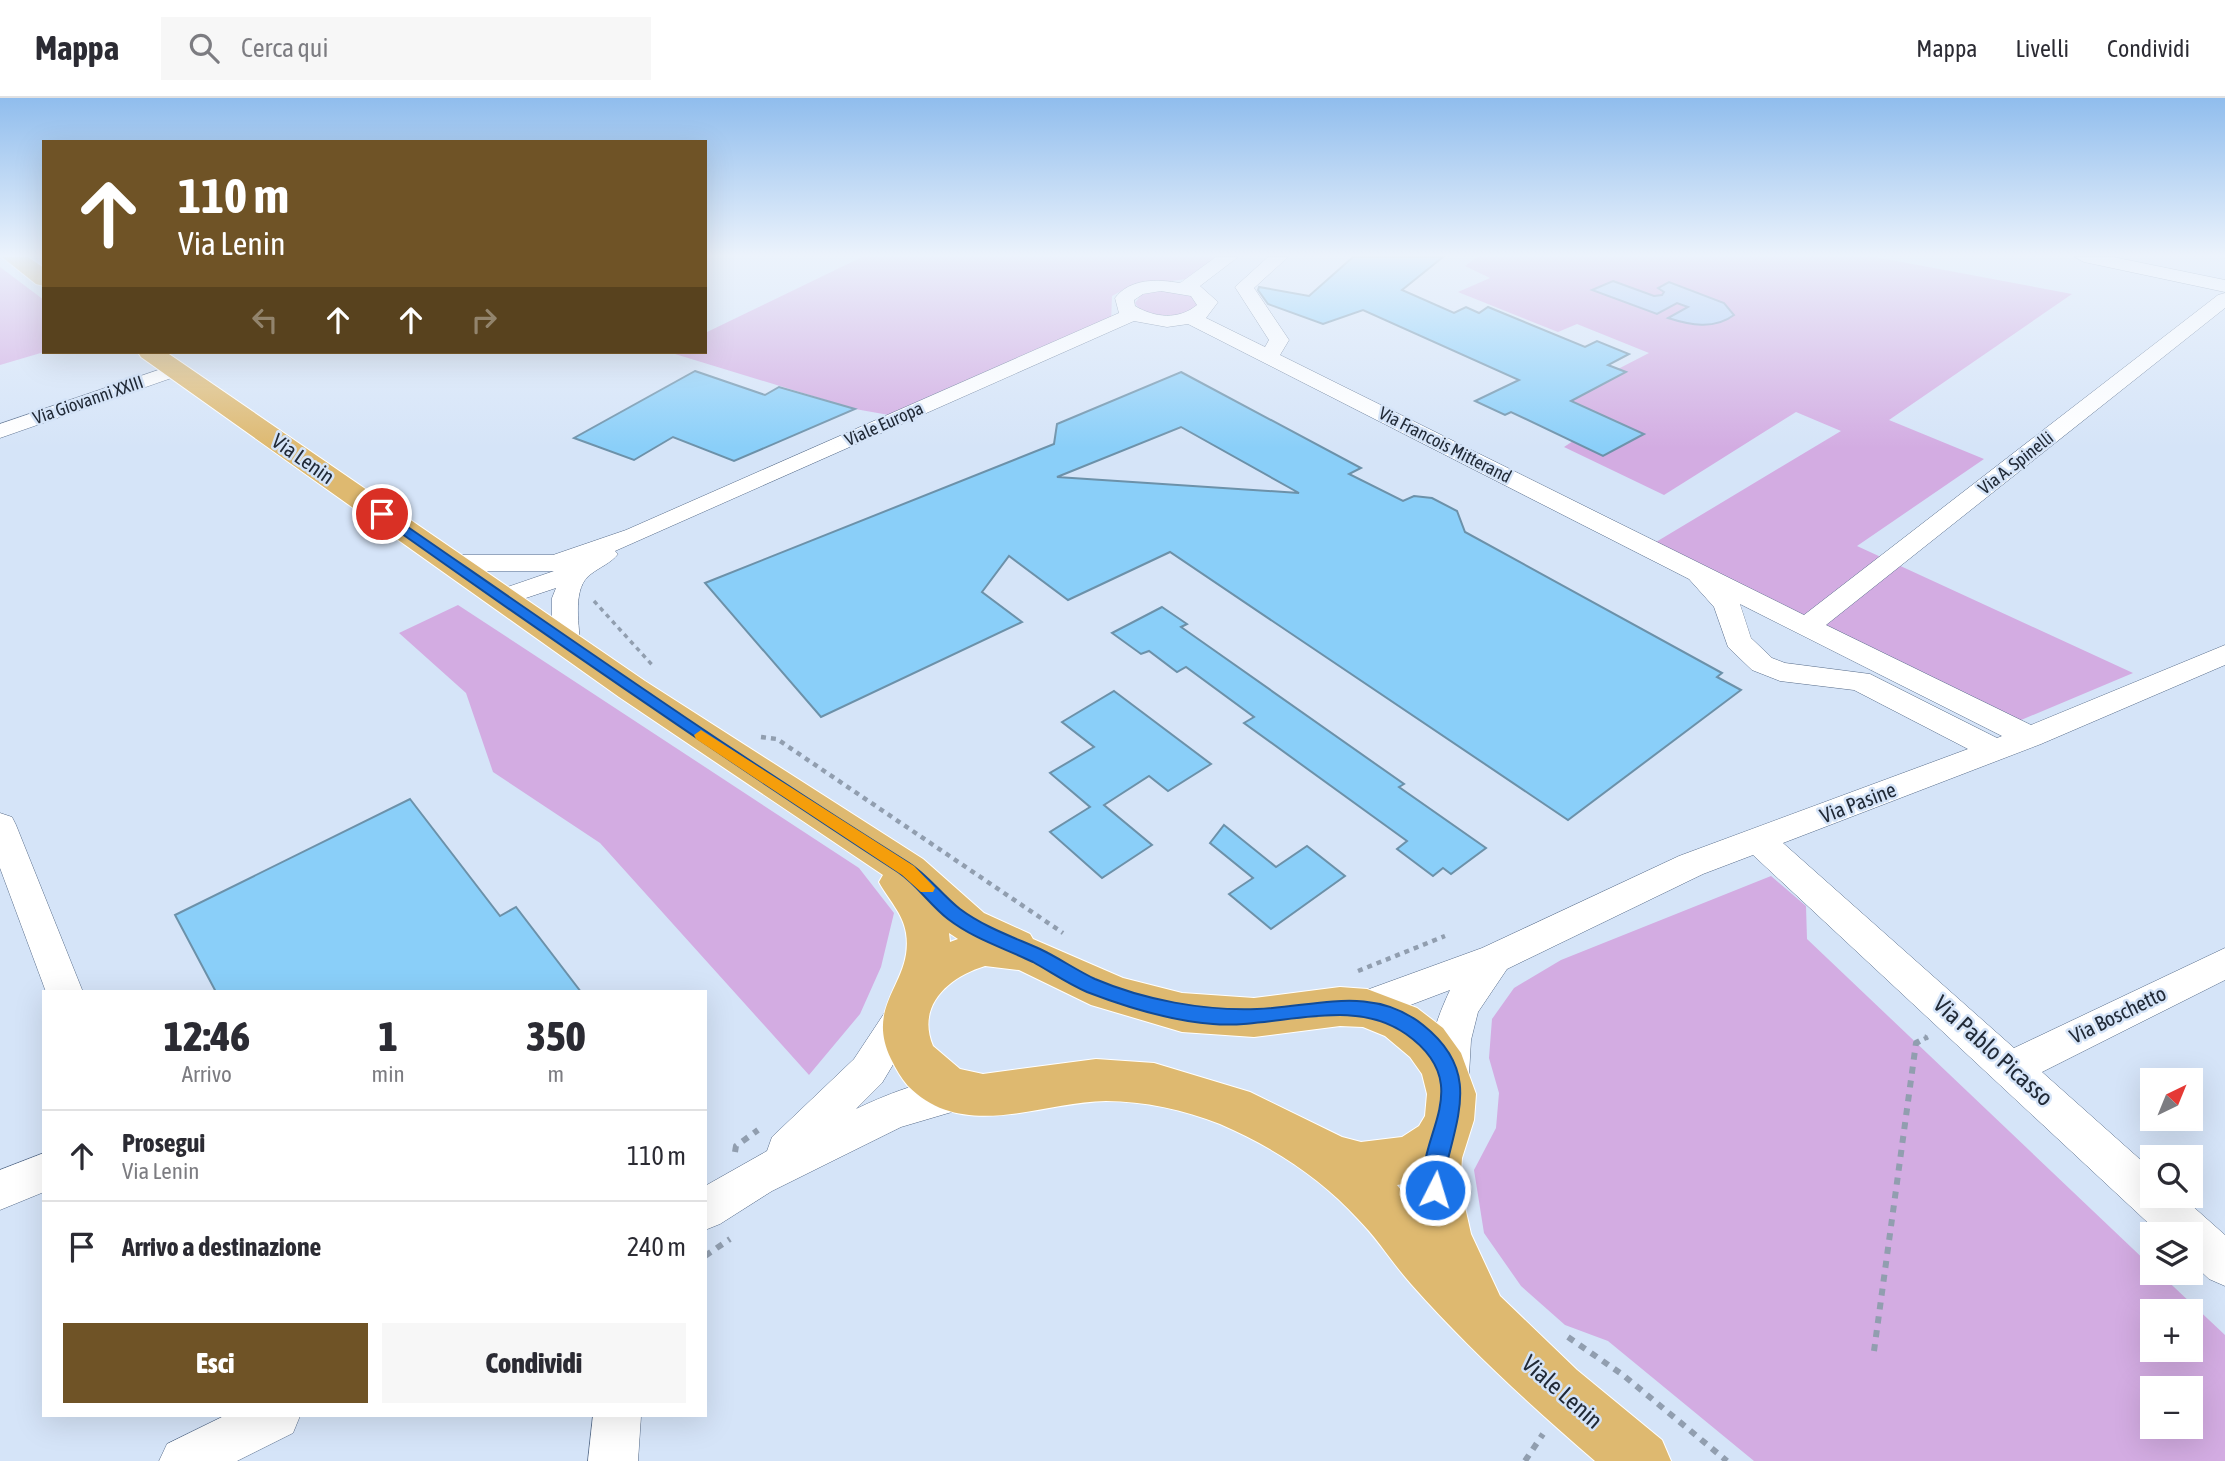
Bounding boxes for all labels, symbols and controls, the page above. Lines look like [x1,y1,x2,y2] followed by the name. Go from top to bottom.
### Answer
[161,17,651,80] search box
[35,29,119,67] text: Mappa
[185,29,223,67] icon: search
[241,33,328,63] text: Cerca qui
[1916,35,1977,62] text: Mappa
[2015,35,2069,62] text: Livelli
[2107,35,2190,62] text: Condividi
[178,167,289,223] text: 110 m
[63,168,154,259] icon: ahead
[178,225,286,262] text: Via Lenin
[246,301,284,339] icon: left
[319,301,357,339] icon: ahead
[392,301,430,339] icon: ahead
[465,301,503,339] icon: right
[30,371,146,428] street label: Via Giovanni XXIII
[841,397,926,450] street label: Viale Europa
[1375,402,1515,487] street label: Via Francois Mitterand
[1974,427,2057,498] street label: Via A. Spinelli
[268,428,339,488] street label: Via Lenin
[352,484,412,544] pin
[363,495,401,533] icon: arrive
[1816,777,1899,827] street label: Via Pasine
[2065,980,2170,1048] street label: Via Boschetto
[1928,990,2059,1111] street label: Via Pablo Picasso
[164,1012,250,1060] text: 12:46
[378,1012,398,1060] text: 1
[526,1012,585,1060] text: 350
[182,1061,232,1087] text: Arrivo
[372,1061,405,1087] text: min
[548,1061,564,1087] text: m
[2140,1068,2203,1130] north arrow
[2140,1068,2203,1439] map controls
[122,1128,205,1158] text: Prosegui
[63,1137,101,1175] icon: ahead
[627,1141,686,1171] text: 110 m
[2140,1145,2203,1208] button: search
[1398,1153,1472,1227] position arrow
[122,1158,199,1184] text: Via Lenin
[2140,1222,2203,1285] button: layers
[63,1228,101,1266] icon: arrive
[122,1232,321,1262] text: Arrivo a destinazione
[627,1232,686,1262] text: 240 m
[2140,1299,2203,1362] button: +
[63,1323,368,1403] button: Esci
[382,1323,686,1403] button: Condividi
[1517,1349,1608,1434] street label: Viale Lenin
[2140,1376,2203,1439] button: −

